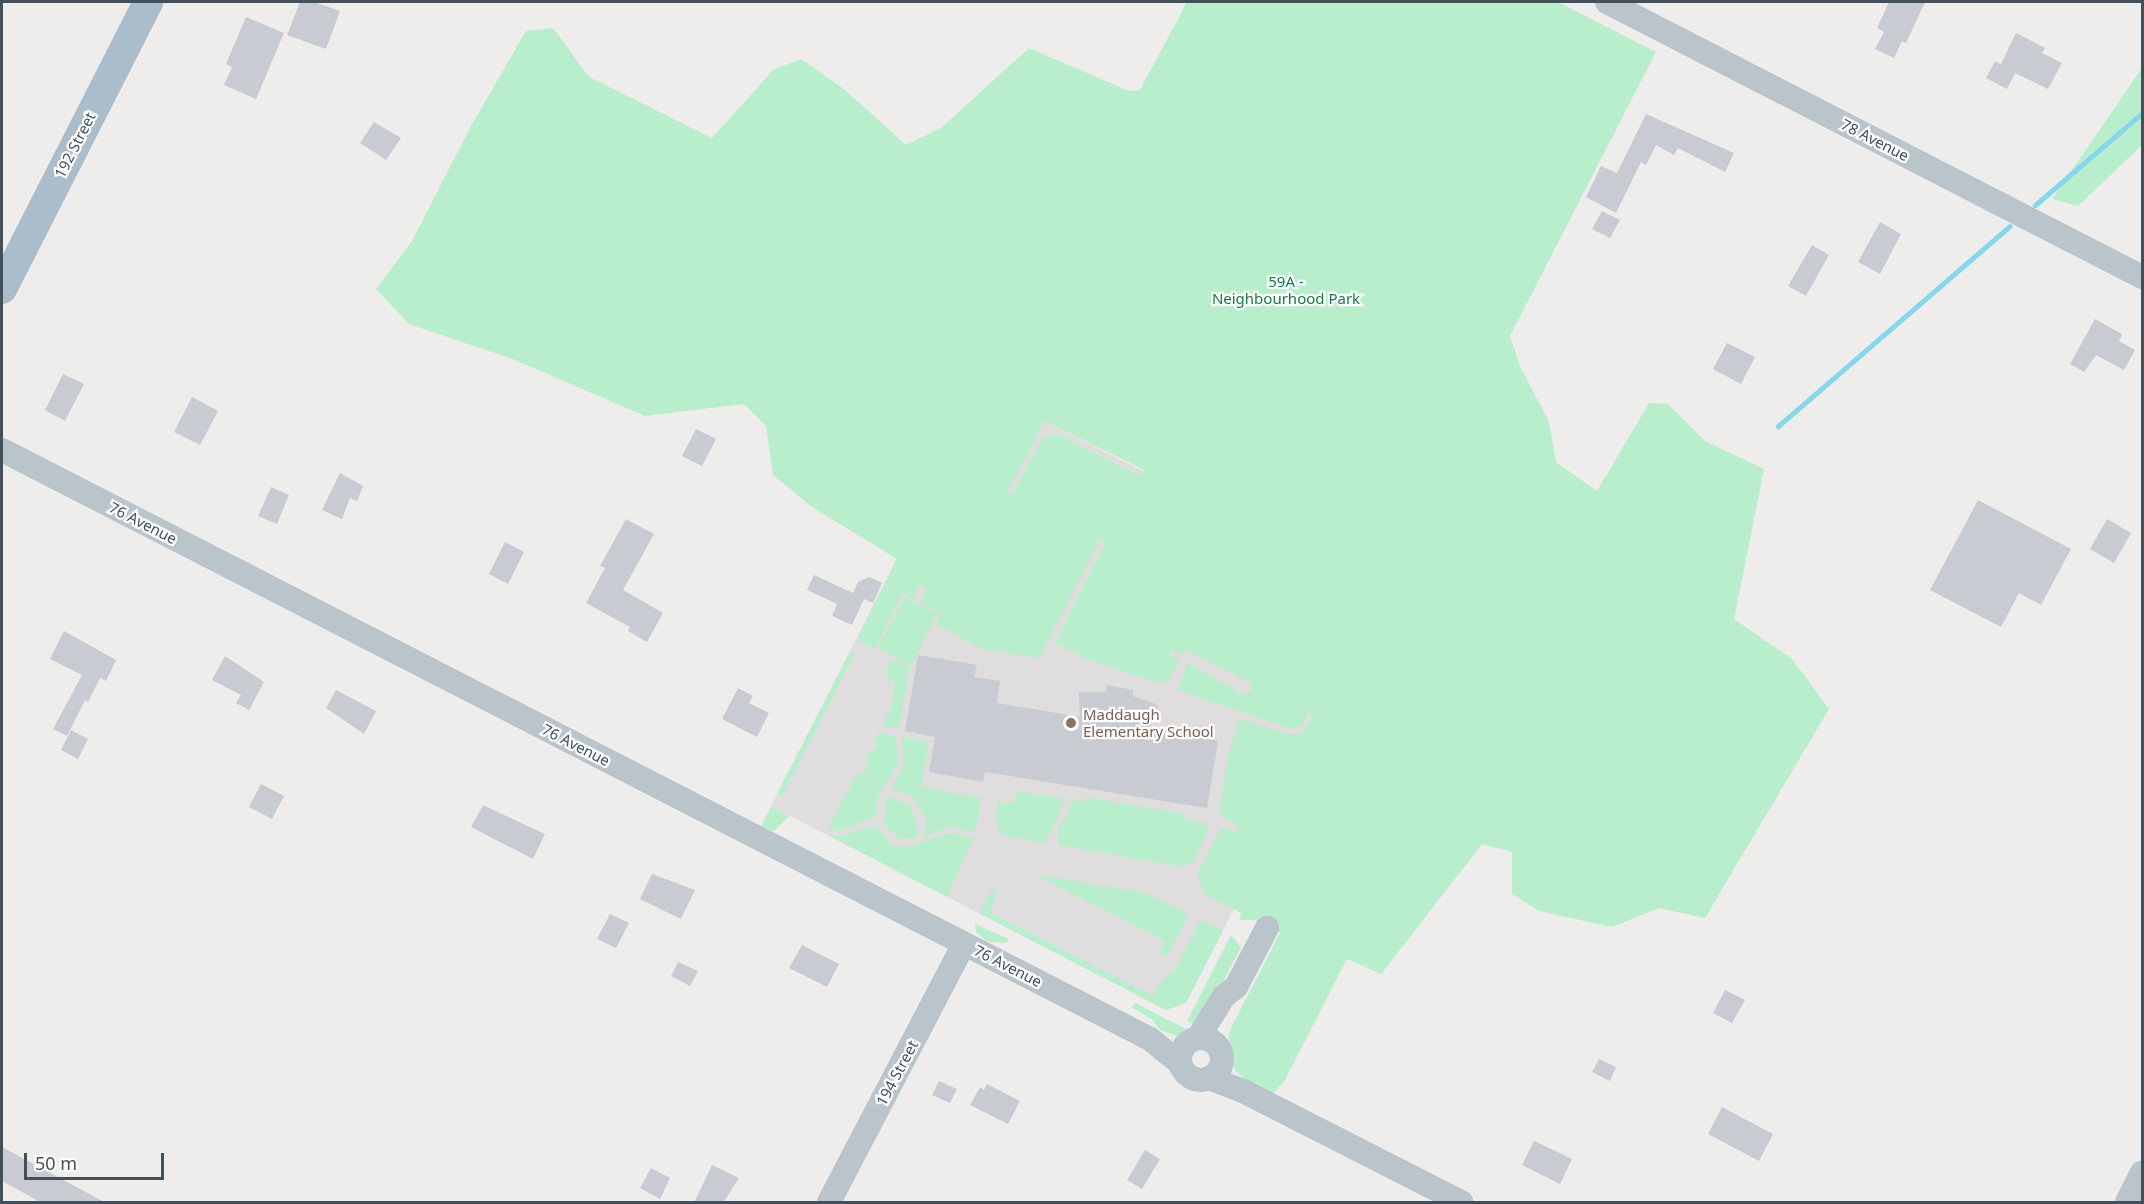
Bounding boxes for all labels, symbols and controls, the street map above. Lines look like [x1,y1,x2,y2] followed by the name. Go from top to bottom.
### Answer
[51,109,99,181] street label: 192 Street
[1838,115,1912,165] street label: 78 Avenue
[1212,272,1360,307] park label: 59A - Neighbourhood Park
[106,498,180,548] street label: 76 Avenue
[1083,705,1214,740] place label: Maddaugh Elementary School
[1064,716,1078,730] marker: Maddaugh Elementary School
[539,720,613,770] street label: 76 Avenue
[971,941,1045,991] street label: 76 Avenue
[872,1037,922,1109] street label: 194 Street
[27,1141,166,1179] scale bar
[35,1151,77,1175] text: 50 m

